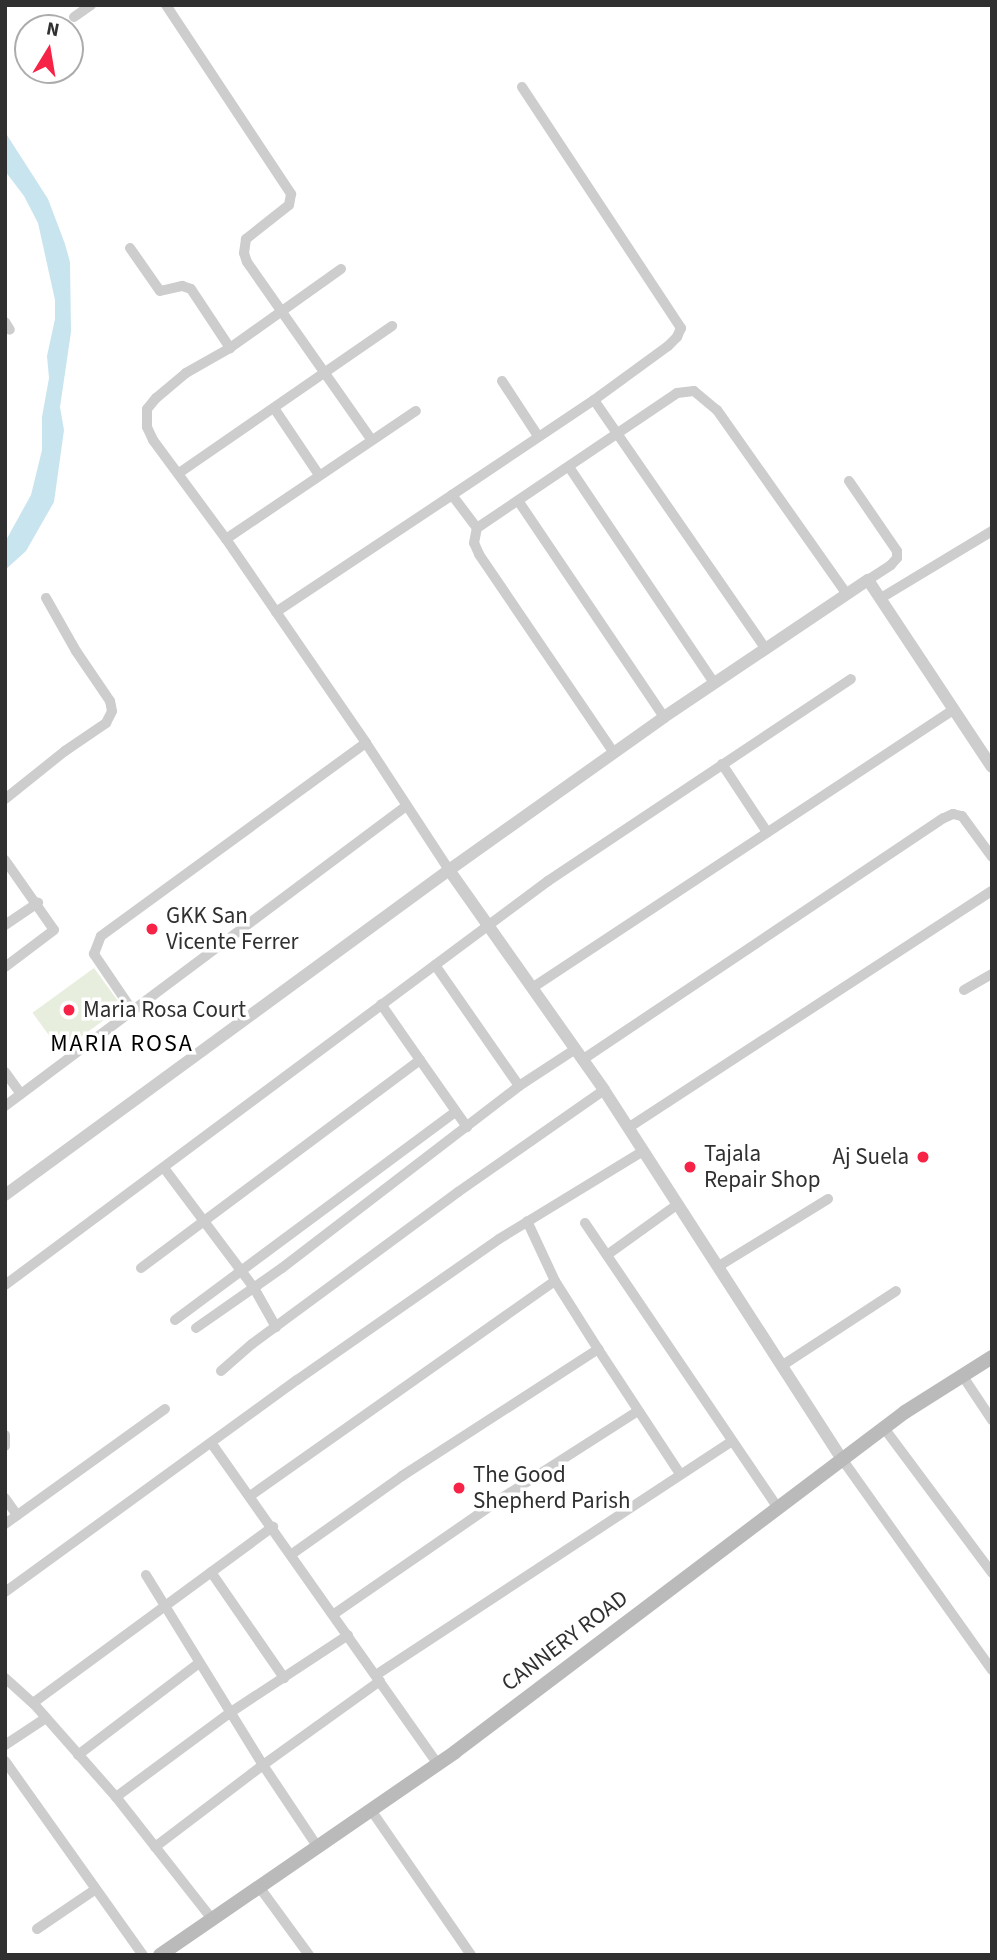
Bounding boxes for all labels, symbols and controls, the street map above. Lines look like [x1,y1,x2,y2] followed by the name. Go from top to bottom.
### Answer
[14,14,84,84] north arrow
[44,15,61,44] text: N
[166,902,299,956] place label: GKK San Vicente Ferrer
[144,921,160,937] marker: GKK San Vicente Ferrer
[83,996,246,1024] place label: Maria Rosa Court
[61,1002,77,1018] marker: Maria Rosa Court
[51,1030,193,1058] district label: MARIA ROSA
[704,1140,821,1194] place label: Tajala Repair Shop
[833,1143,909,1171] place label: Aj Suela
[915,1149,931,1165] marker: Aj Suela
[682,1159,698,1175] marker: Tajala Repair Shop
[473,1461,630,1515] place label: The Good Shepherd Parish
[451,1480,467,1496] marker: The Good Shepherd Parish
[496,1585,634,1697] street label: CANNERY ROAD

